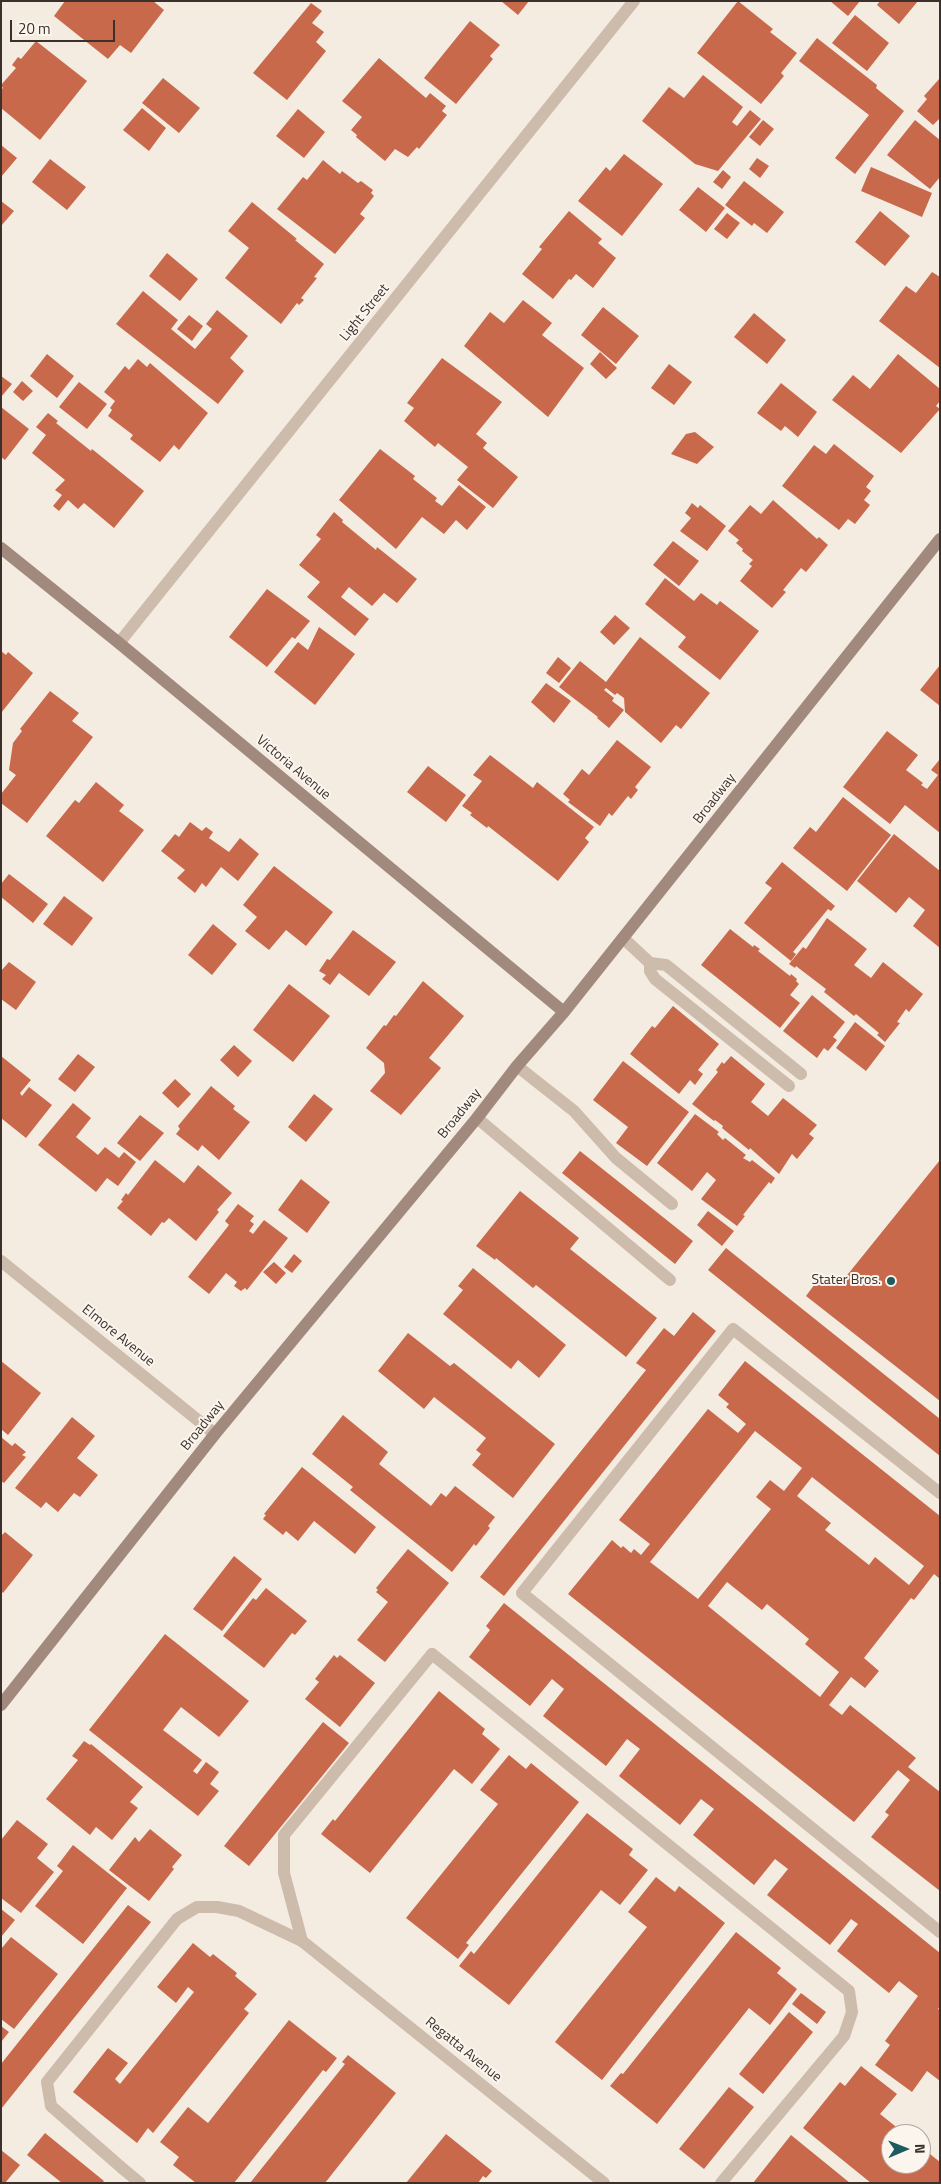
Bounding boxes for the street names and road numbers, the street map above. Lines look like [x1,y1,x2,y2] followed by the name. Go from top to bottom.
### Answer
[337,281,393,345] street label: Light Street
[253,732,333,804] street label: Victoria Avenue
[690,770,740,828] street label: Broadway
[435,1086,485,1142] street label: Broadway
[78,1302,158,1370] street label: Elmore Avenue
[178,1398,228,1454] street label: Broadway
[421,2014,505,2086] street label: Regatta Avenue

